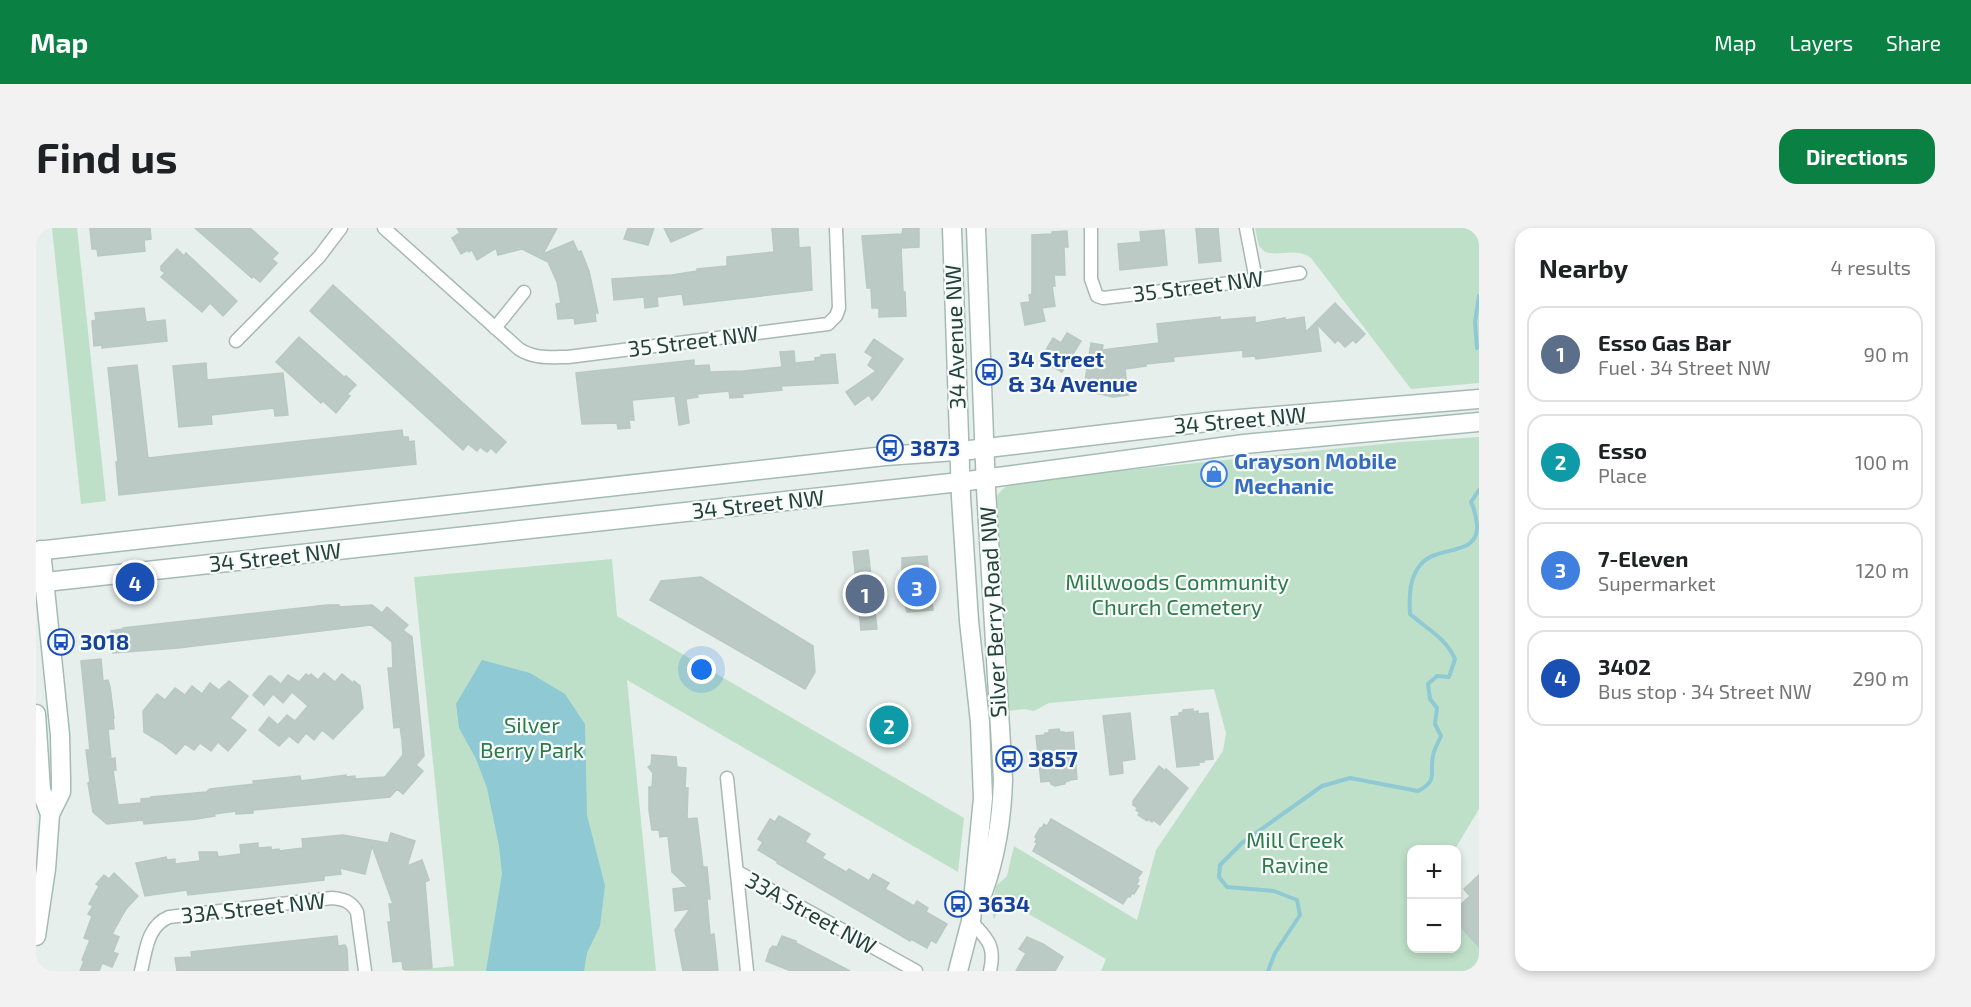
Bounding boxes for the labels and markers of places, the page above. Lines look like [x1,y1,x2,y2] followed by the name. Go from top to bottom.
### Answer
[1008,345,1138,396] place label: 34 Street & 34 Avenue
[974,357,1004,387] bus stop icon: 34 Street & 34 Avenue
[875,433,905,463] bus stop icon: 3873
[910,434,960,460] place label: 3873
[1234,447,1397,498] place label: Grayson Mobile Mechanic
[1199,459,1229,489] shop icon: Grayson Mobile Mechanic
[116,560,154,604] pin: 4
[898,564,936,610] pin: 3
[846,572,884,616] pin: 1
[46,627,76,657] bus stop icon: 3018
[80,628,130,654] place label: 3018
[870,702,908,748] pin: 2
[994,744,1024,774] bus stop icon: 3857
[1028,745,1078,771] place label: 3857
[943,889,973,919] bus stop icon: 3634
[978,890,1030,916] place label: 3634

